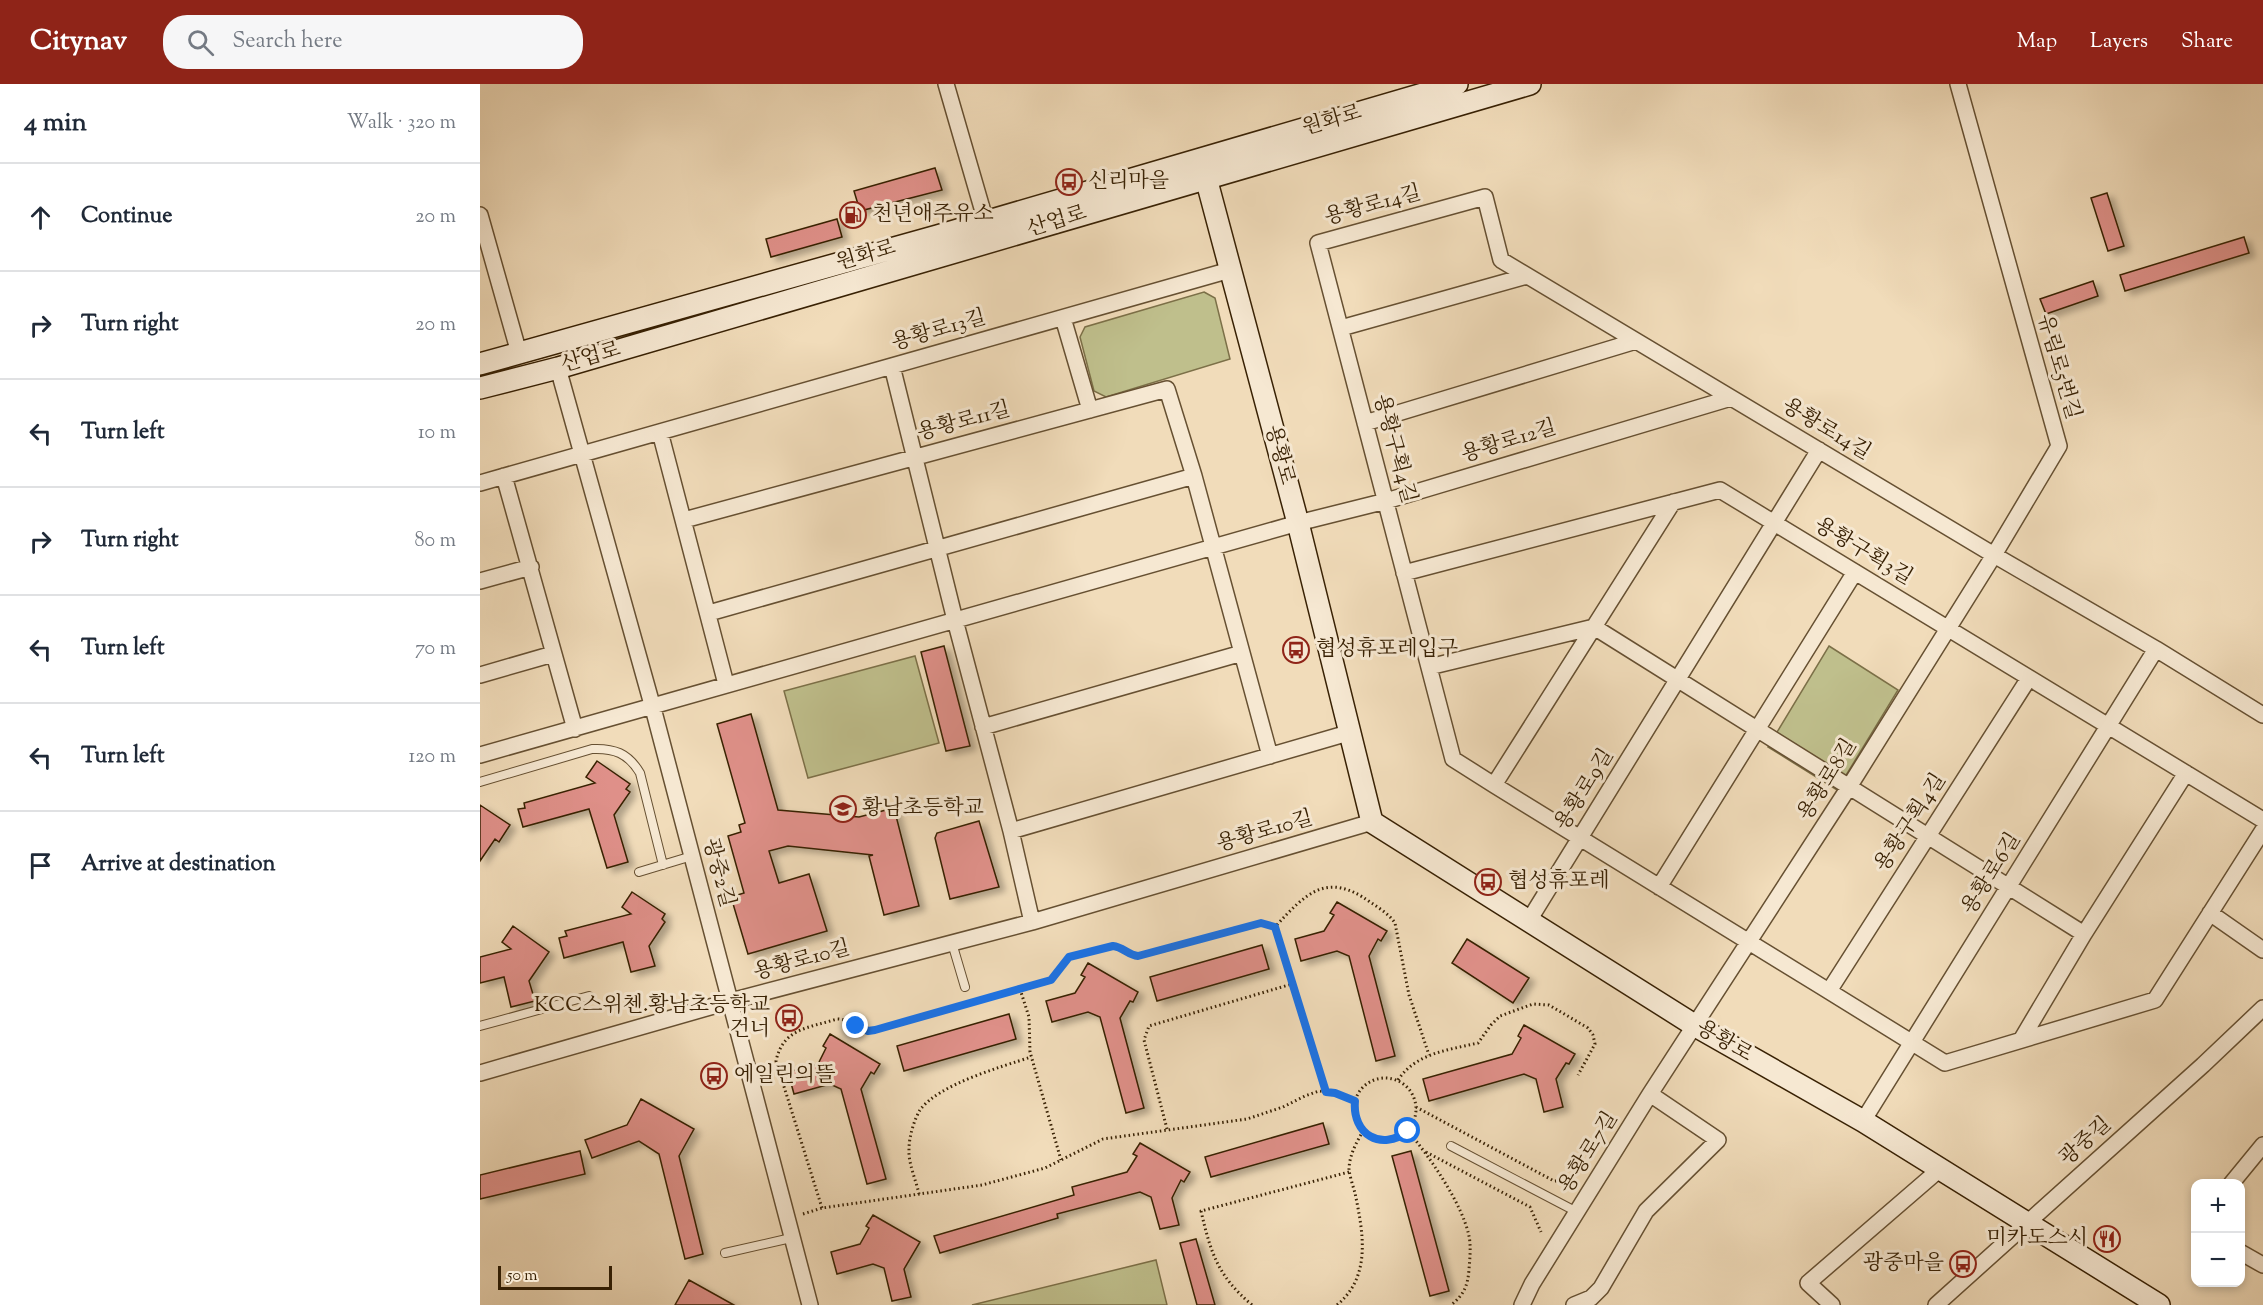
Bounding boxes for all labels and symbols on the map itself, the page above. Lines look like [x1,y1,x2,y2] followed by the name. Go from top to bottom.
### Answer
[1299,98,1365,144] street label: 원화로
[1054,167,1084,197] bus stop icon: 신리마을
[1088,167,1169,197] place label: 신리마을
[1321,179,1425,233] street label: 용황로14길
[1024,199,1090,245] street label: 산업로
[838,200,868,230] fuel station icon: 천년애주유소
[872,200,994,230] place label: 천년애주유소
[833,233,899,279] street label: 원화로
[888,303,990,359] street label: 용황로13길
[2029,311,2087,423] street label: 유림로5번길
[558,335,624,381] street label: 산업로
[1365,391,1423,507] street label: 용황구획4길
[1776,392,1876,468] street label: 용황로14길
[914,395,1014,449] street label: 용황로11길
[1458,413,1560,471] street label: 용황로12길
[1257,422,1301,488] street label: 용황로
[1808,511,1918,593] street label: 용황구획3길
[1281,635,1311,665] bus stop icon: 협성휴포레입구
[1316,635,1458,665] place label: 협성휴포레입구
[1791,733,1865,827] street label: 용황로8길
[1548,743,1622,837] street label: 용황로9길
[1868,768,1954,878] street label: 용황구획4길
[828,794,858,824] school or university icon: 황남초등학교
[862,794,984,824] place label: 황남초등학교
[1213,804,1317,860] street label: 용황로10길
[1955,827,2029,921] street label: 용황로6길
[694,835,742,911] street label: 광중2길
[1473,867,1503,897] bus stop icon: 협성휴포레
[1508,867,1609,897] place label: 협성휴포레
[750,934,854,988] street label: 용황로10길
[534,991,770,1045] place label: KCC스위첸.황남초등학교 건너
[774,1003,804,1033] bus stop icon: KCC스위첸.황남초등학교 건너
[842,1012,868,1038] route end
[1690,1014,1758,1070] street label: 용황로
[699,1061,729,1091] bus stop icon: 에일린의뜰
[734,1061,835,1091] place label: 에일린의뜰
[1552,1106,1626,1200] street label: 용황로7길
[2053,1110,2119,1174] street label: 광중길
[1394,1117,1420,1143] route start
[1987,1224,2088,1254] place label: 미카도스시
[2092,1224,2122,1254] restaurant icon: 미카도스시
[1863,1249,1944,1279] place label: 광중마을
[1948,1249,1978,1279] bus stop icon: 광중마을
[498,1263,612,1290] scale bar

